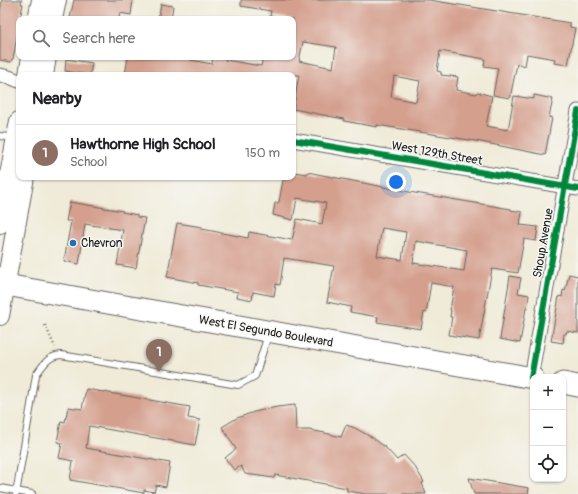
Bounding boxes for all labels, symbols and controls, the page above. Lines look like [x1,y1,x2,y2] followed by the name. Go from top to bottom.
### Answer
[16,16,296,60] search box
[30,27,52,49] icon: search
[62,29,135,48] text: Search here
[32,88,81,109] text: Nearby
[70,135,215,154] text: Hawthorne High School
[390,138,484,169] street label: West 129th Street
[42,145,48,161] text: 1
[245,145,280,161] text: 150 m
[70,154,107,170] text: School
[386,172,406,192] your location
[530,207,557,279] street label: Shoup Avenue
[81,236,123,251] place label: Chevron
[68,238,78,248] marker: Chevron
[198,312,334,351] street label: West El Segundo Boulevard
[146,339,172,372] pin: 1
[530,374,566,482] map controls
[530,374,566,410] button: +
[530,410,566,446] button: −
[530,446,566,482] button: locate

